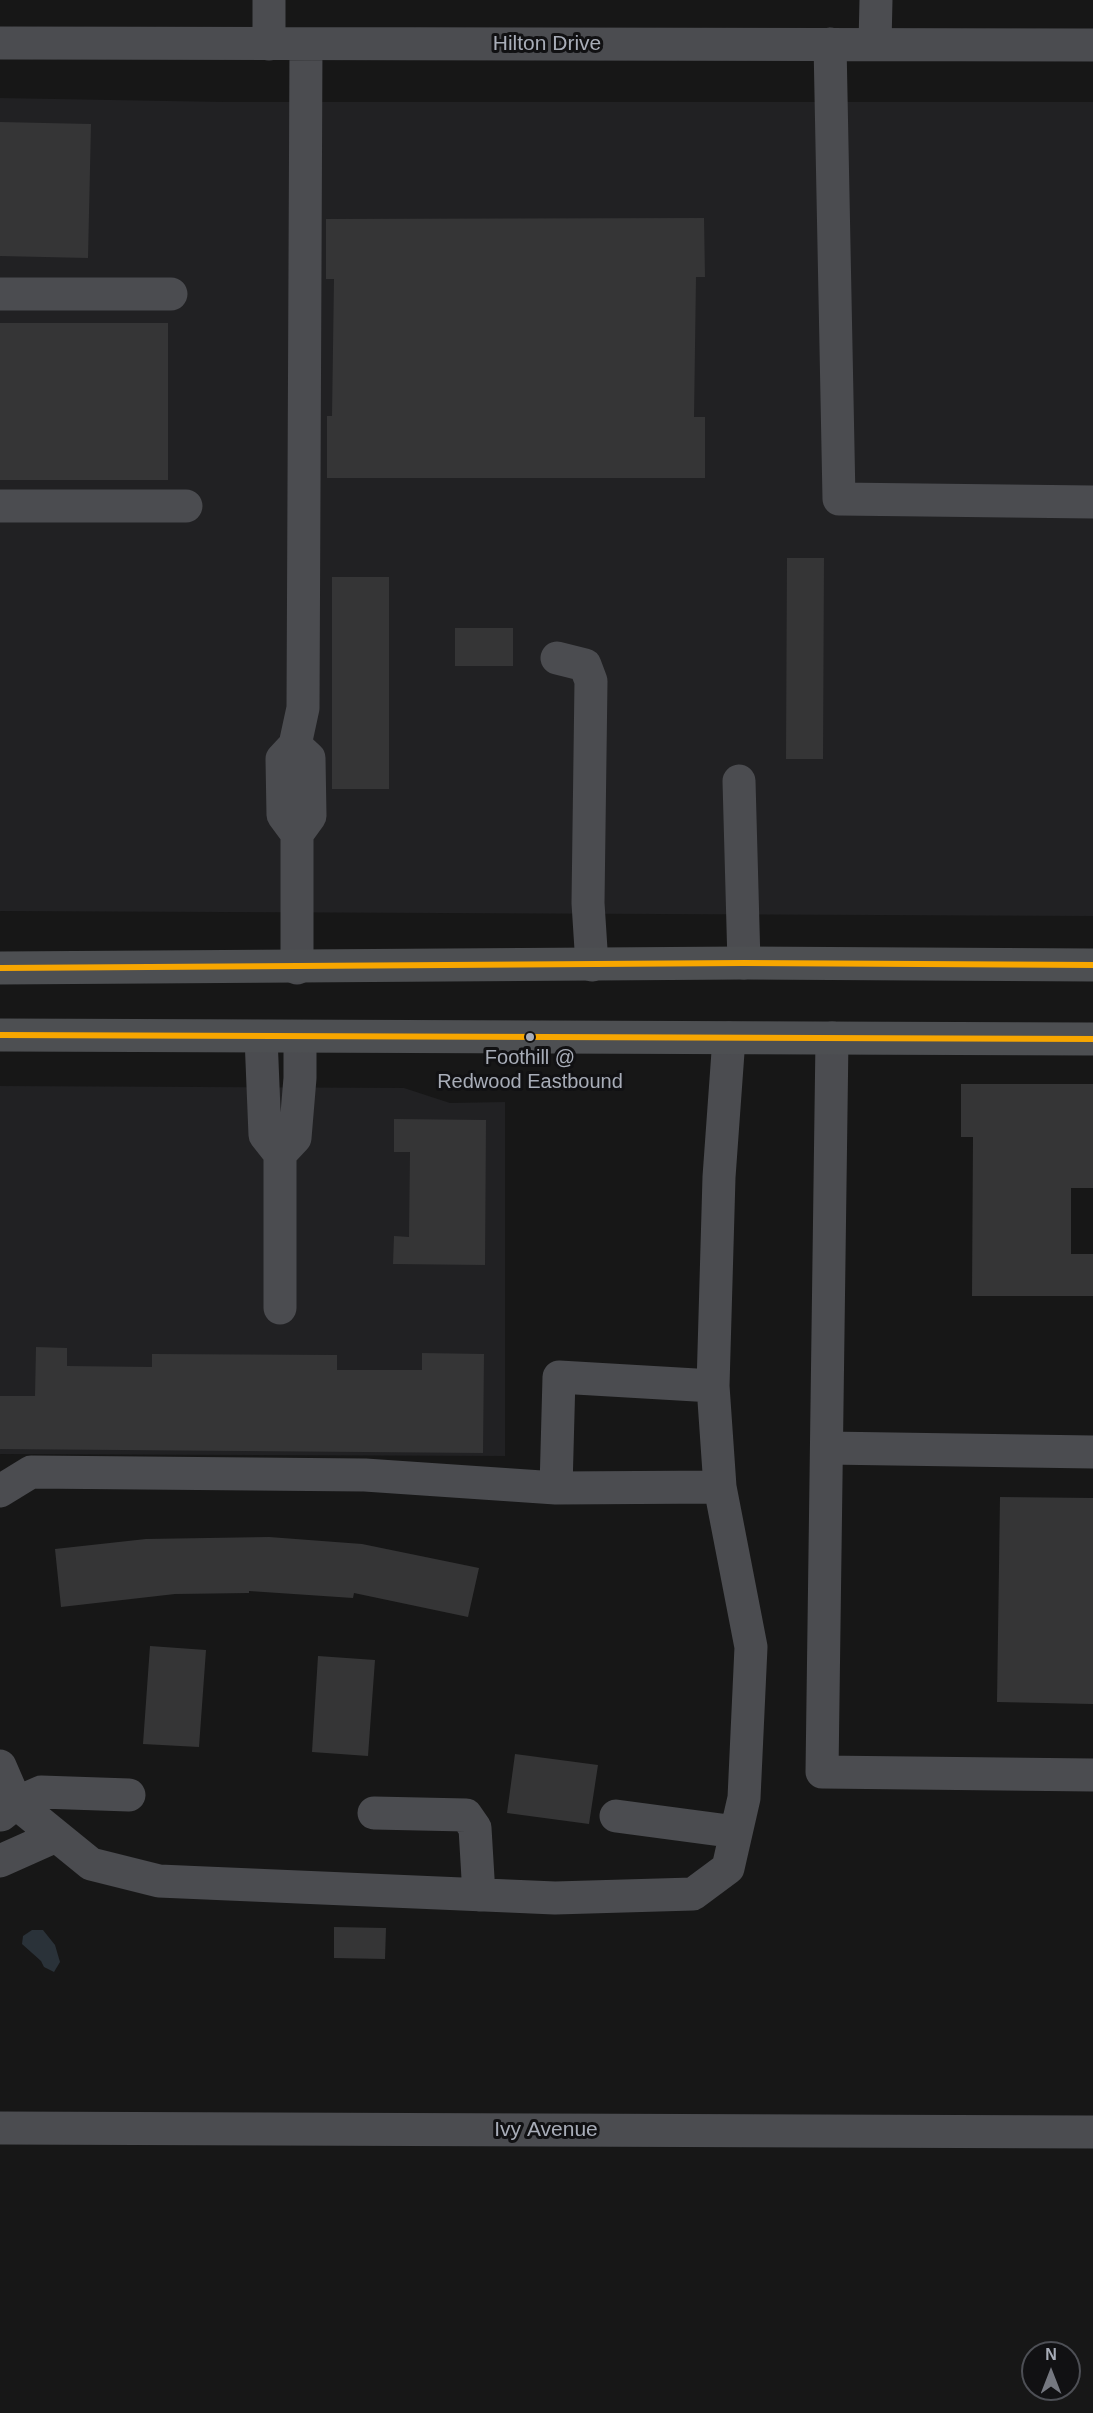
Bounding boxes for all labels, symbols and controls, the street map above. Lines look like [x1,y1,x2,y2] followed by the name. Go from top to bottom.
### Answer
[493,31,601,57] street label: Hilton Drive
[524,1031,536,1043] marker: Foothill @ Redwood Eastbound
[437,1046,623,1093] place label: Foothill @ Redwood Eastbound
[494,2117,598,2143] street label: Ivy Avenue
[1021,2341,1081,2401] north arrow
[1045,2346,1057,2363] text: N

